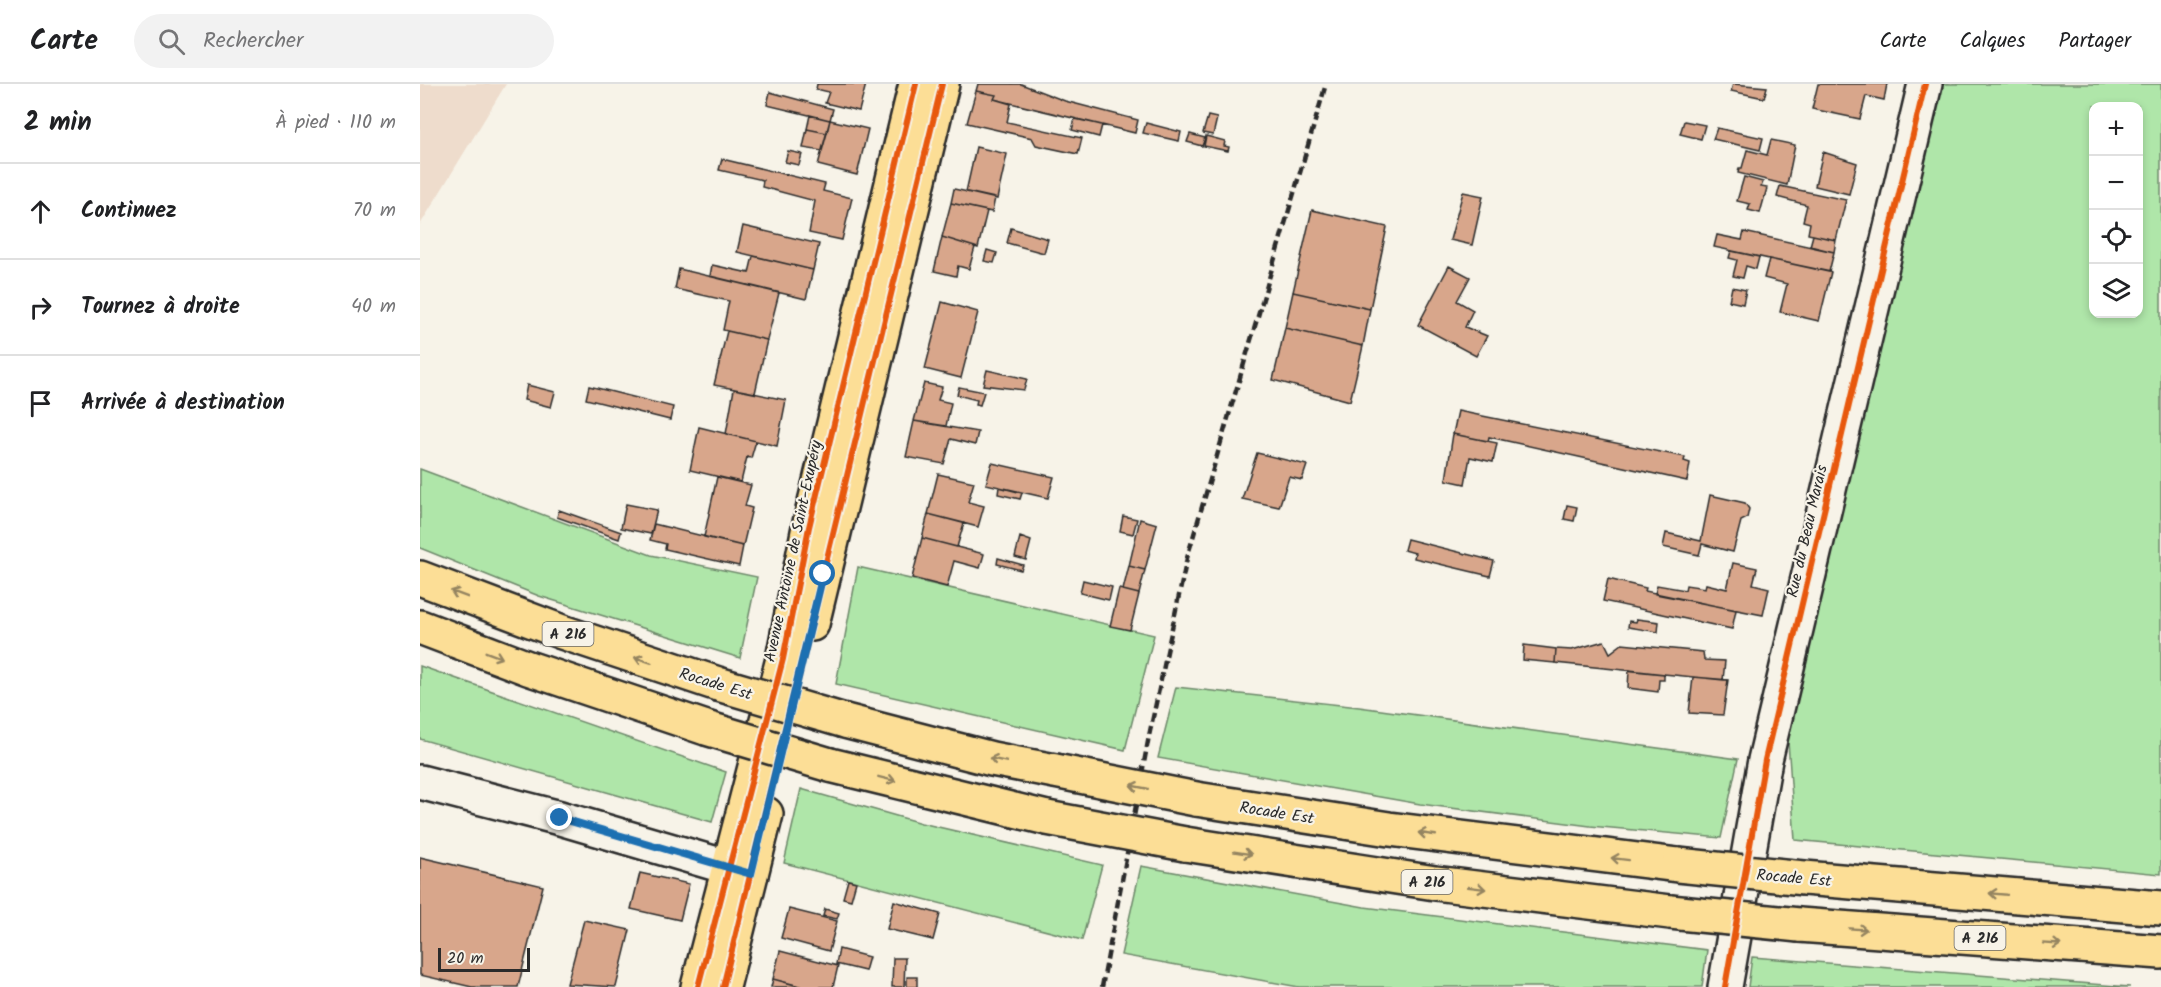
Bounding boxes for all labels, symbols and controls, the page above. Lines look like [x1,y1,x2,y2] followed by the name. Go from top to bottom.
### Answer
[134,14,554,68] search box
[30,19,98,64] text: Carte
[203,24,303,59] text: Rechercher
[155,25,188,58] icon: search
[1879,25,1926,58] text: Carte
[1959,25,2025,58] text: Calques
[2058,25,2131,58] text: Partager
[24,102,92,144] text: 2 min
[2089,102,2143,318] map controls
[2089,102,2143,156] button: +
[275,107,396,139] text: À pied · 110 m
[2089,156,2143,210] button: −
[81,194,177,229] text: Continuez
[24,195,57,228] icon: ahead
[353,195,396,227] text: 70 m
[2089,210,2143,264] button: locate
[2089,264,2143,318] button: layers
[81,290,240,325] text: Tournez à droite
[24,291,57,324] icon: right
[351,291,396,323] text: 40 m
[81,386,285,421] text: Arrivée à destination
[24,387,57,420] icon: arrive
[758,438,829,664] street label: Avenue Antoine de Saint-Exupéry
[1780,462,1835,600] street label: Rue du Beau Marais
[809,560,835,586] route start
[451,587,469,598] one-way arrow
[542,622,594,646] road number: A 216
[485,651,503,662] one-way arrow
[634,653,653,664] one-way arrow
[676,661,756,708] street label: Rocade Est
[989,754,1008,765] one-way arrow
[877,773,896,785] one-way arrow
[1130,781,1149,792] one-way arrow
[1238,795,1317,832] street label: Rocade Est
[546,804,572,830] route end
[1417,829,1437,840] one-way arrow
[1232,848,1252,859] one-way arrow
[1611,853,1630,864] one-way arrow
[1755,863,1833,894] street label: Rocade Est
[1402,870,1452,894] road number: A 216
[1467,883,1486,894] one-way arrow
[1989,889,2009,900] one-way arrow
[1847,924,1867,935] one-way arrow
[1954,926,2006,950] road number: A 216
[2042,939,2062,950] one-way arrow
[438,945,530,972] scale bar
[447,946,483,971] text: 20 m

